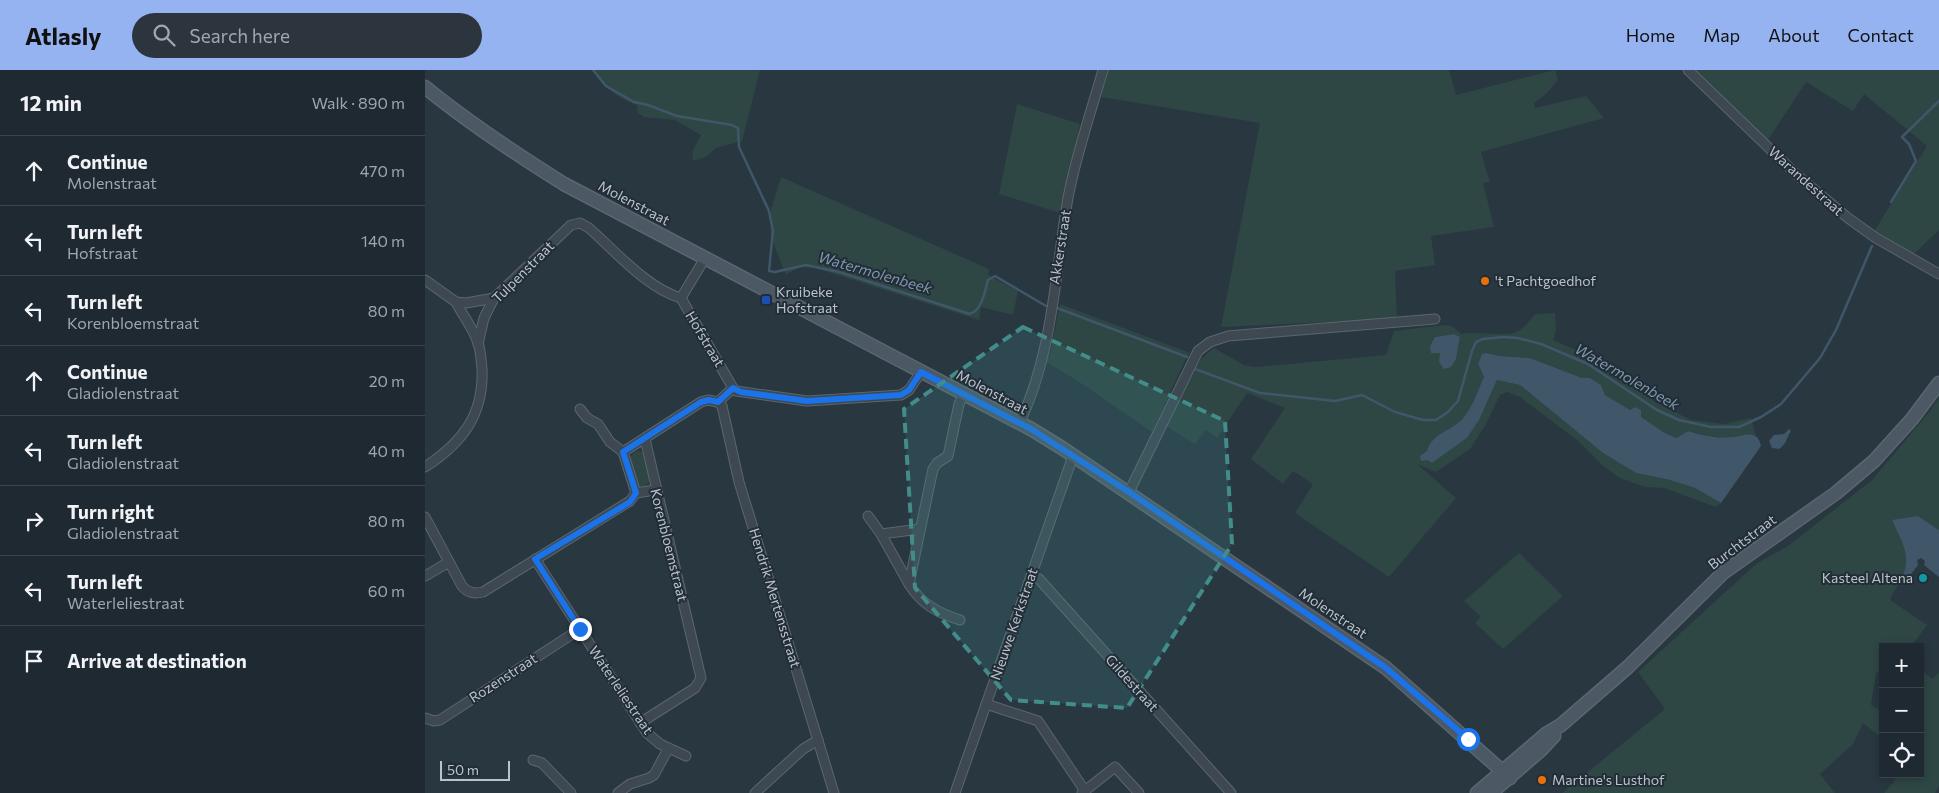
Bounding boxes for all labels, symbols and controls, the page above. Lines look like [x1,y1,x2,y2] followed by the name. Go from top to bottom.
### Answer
[132,13,482,58] search box
[25,21,102,50] text: Atlasly
[150,21,178,49] icon: search
[190,24,290,47] text: Search here
[1626,24,1675,46] text: Home
[1703,24,1740,46] text: Map
[1768,24,1820,46] text: About
[1848,24,1914,46] text: Contact
[20,90,82,115] text: 12 min
[312,93,405,112] text: Walk · 890 m
[1765,143,1848,219] street label: Warandestraat
[67,150,147,173] text: Continue
[20,157,48,185] icon: ahead
[360,161,405,180] text: 470 m
[67,173,157,192] text: Molenstraat
[596,177,673,229] street label: Molenstraat
[1045,208,1074,285] street label: Akkerstraat
[67,220,142,243] text: Turn left
[20,227,48,255] icon: left
[361,231,405,250] text: 140 m
[488,237,557,306] street label: Tulpenstraat
[67,243,138,262] text: Hofstraat
[816,247,935,297] water label: Watermolenbeek
[1495,272,1597,289] place label: 't Pachtgoedhof
[1479,275,1491,287] marker: 't Pachtgoedhof
[776,283,838,316] place label: Kruibeke Hofstraat
[67,290,142,313] text: Turn left
[760,294,772,306] marker: Kruibeke Hofstraat
[20,297,48,325] icon: left
[368,301,405,320] text: 80 m
[682,308,729,370] street label: Hofstraat
[67,313,199,332] text: Korenbloemstraat
[1572,339,1684,414] water label: Watermolenbeek
[67,360,147,383] text: Continue
[954,366,1031,418] street label: Molenstraat
[20,367,48,395] icon: ahead
[369,371,405,390] text: 20 m
[67,383,179,402] text: Gladiolenstraat
[67,430,142,453] text: Turn left
[20,437,48,465] icon: left
[368,441,405,460] text: 40 m
[67,453,179,472] text: Gladiolenstraat
[647,487,692,603] street label: Korenbloemstraat
[67,500,154,523] text: Turn right
[20,507,48,535] icon: right
[1704,510,1779,573] street label: Burchtstraat
[368,511,405,530] text: 80 m
[67,523,179,542] text: Gladiolenstraat
[746,526,805,670] street label: Hendrik Mertensstraat
[986,565,1041,682] street label: Nieuwe Kerkstraat
[1822,569,1913,586] place label: Kasteel Altena
[67,570,142,593] text: Turn left
[1917,572,1929,584] marker: Kasteel Altena
[20,577,48,605] icon: left
[368,581,405,600] text: 60 m
[1296,584,1371,642] street label: Molenstraat
[67,593,185,612] text: Waterleliestraat
[569,618,592,641] route end
[586,642,657,737] street label: Waterleliestraat
[1879,643,1924,778] map controls
[1879,643,1924,688] button: +
[20,647,48,675] icon: arrive
[67,649,247,672] text: Arrive at destination
[466,649,540,706] street label: Rozenstraat
[1102,651,1163,715] street label: Gildestraat
[1879,688,1924,733] button: −
[1457,728,1480,751] route start
[1879,733,1924,778] button: locate
[440,758,510,781] scale bar
[447,761,479,778] text: 50 m
[1552,771,1665,788] place label: Martine's Lusthof
[1536,774,1548,786] marker: Martine's Lusthof

